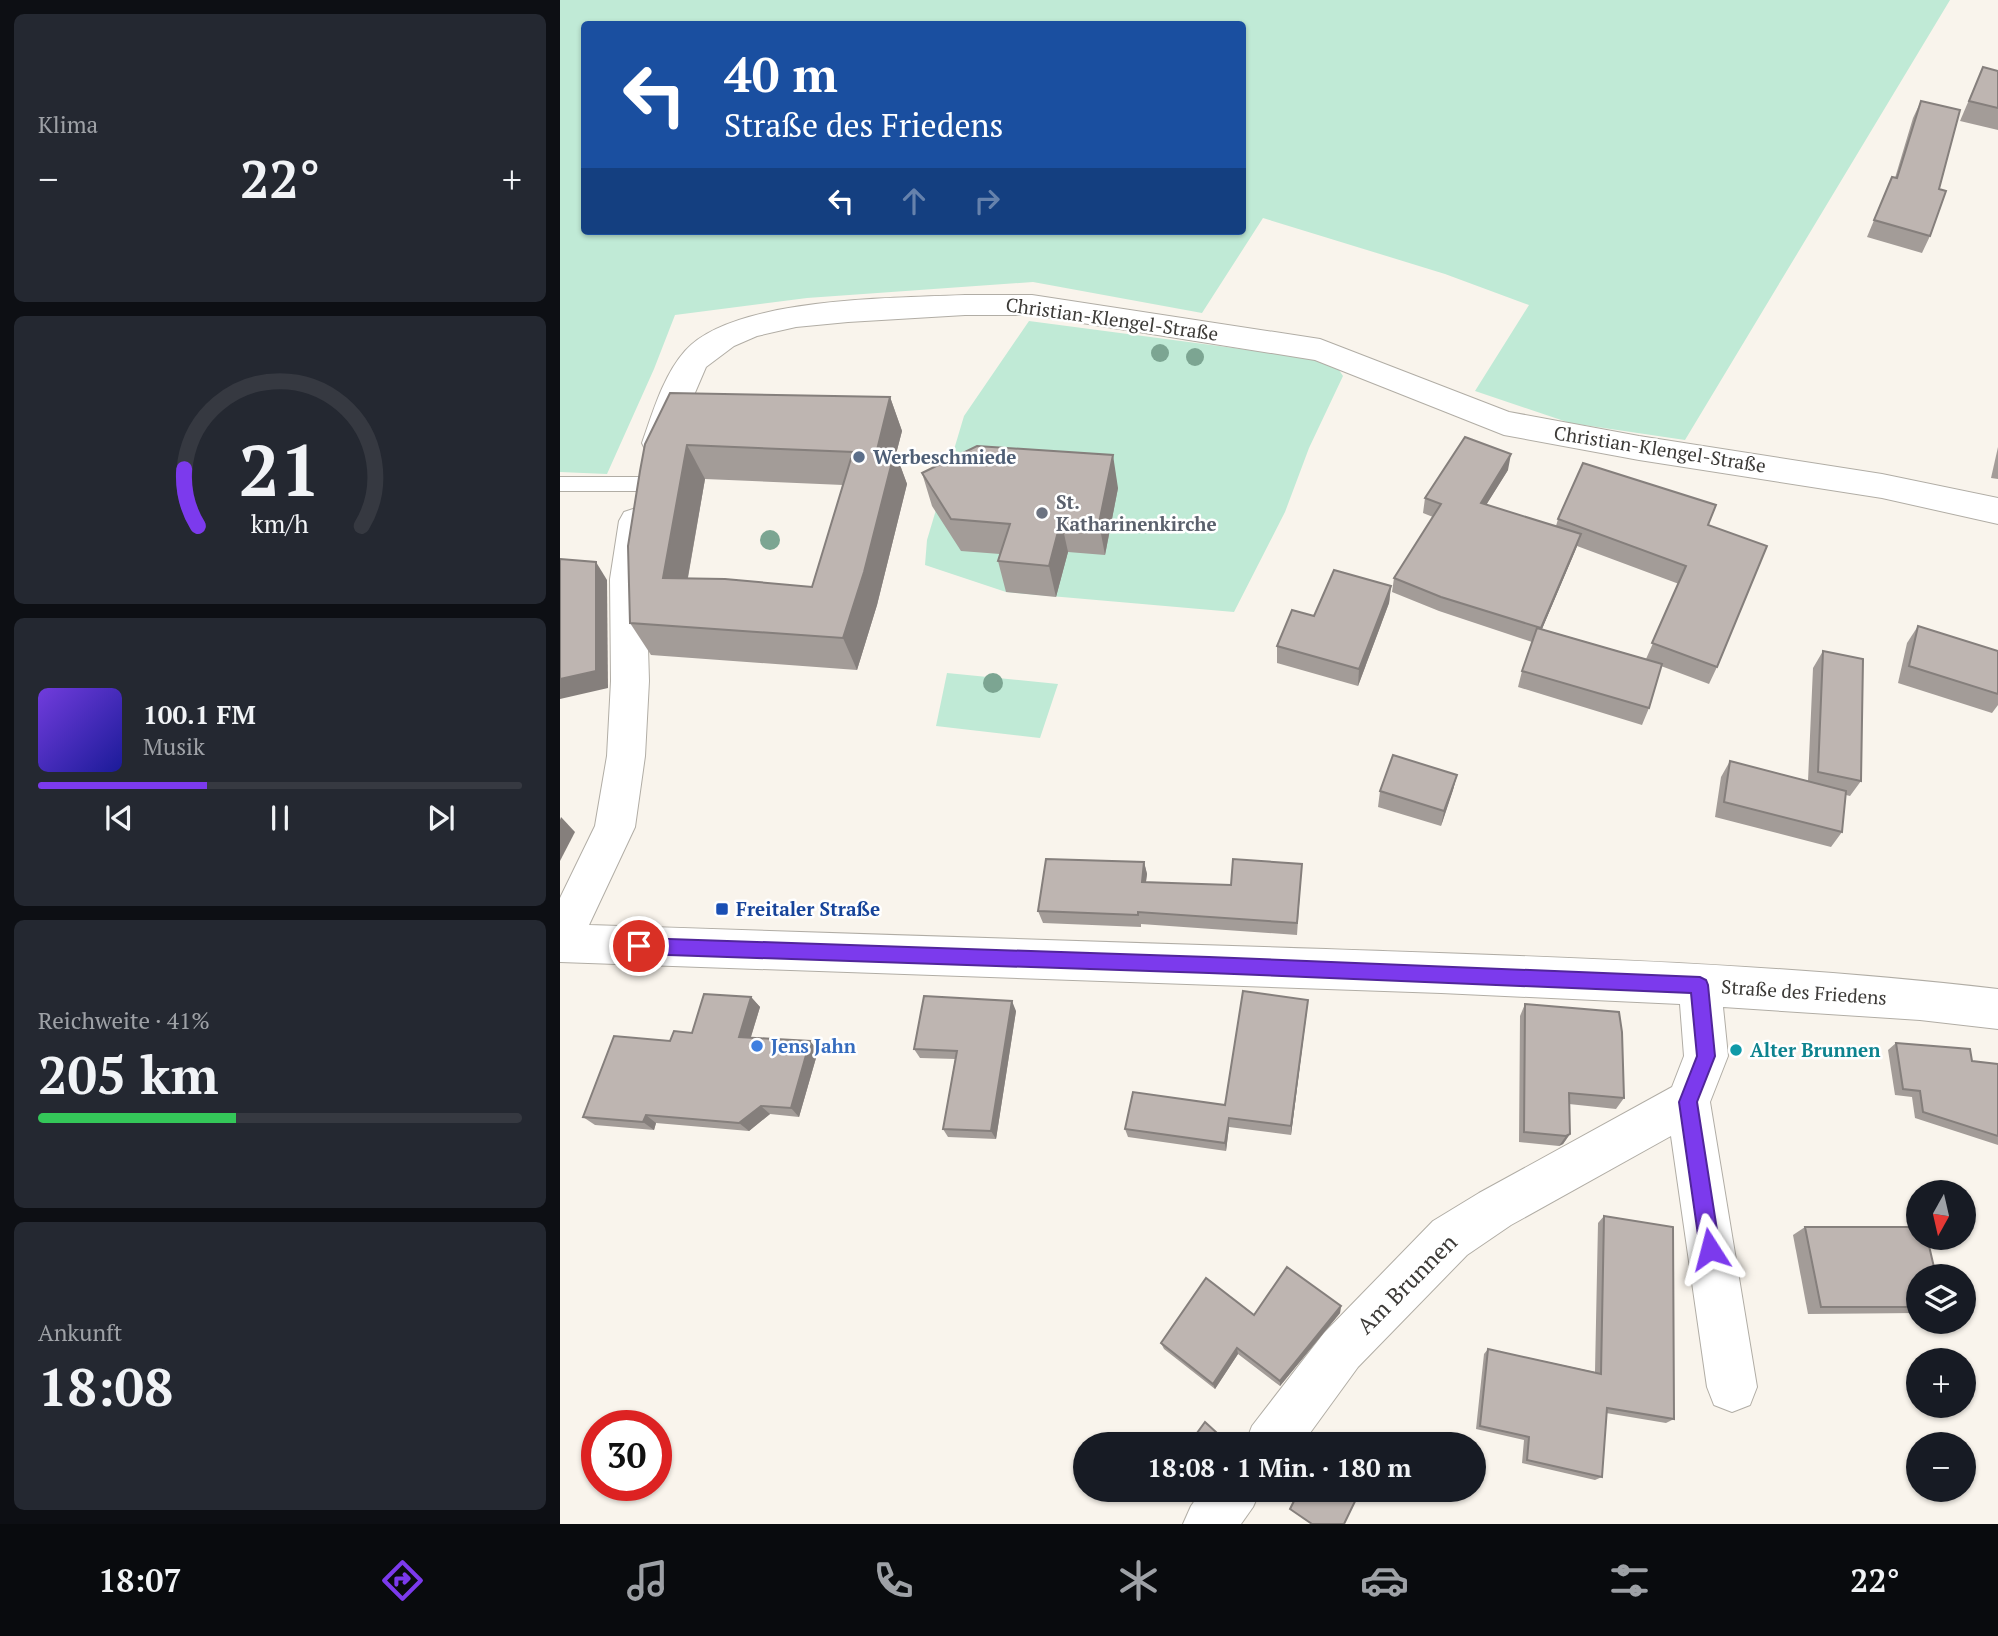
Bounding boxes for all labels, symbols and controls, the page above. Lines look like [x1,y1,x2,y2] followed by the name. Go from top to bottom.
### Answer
[724,41,838,106] text: 40 m
[609,49,700,140] icon: left
[724,104,1003,146] text: Straße des Friedens
[38,109,98,140] text: Klima
[240,144,320,213] text: 22°
[38,154,58,204] text: −
[502,154,522,204] text: +
[822,182,860,220] icon: left
[895,182,933,220] icon: ahead
[968,182,1006,220] icon: right
[1004,291,1220,346] street label: Christian-Klengel-Straße
[1552,419,1768,478] street label: Christian-Klengel-Straße
[239,420,321,517] text: 21
[873,444,1017,469] place label: Werbeschmiede
[851,449,867,465] marker: Werbeschmiede
[1056,489,1217,536] place label: St. Katharinenkirche
[1034,505,1050,521] marker: St. Katharinenkirche
[251,507,309,540] text: km/h
[143,697,256,731] text: 100.1 FM
[143,731,205,762] text: Musik
[100,799,138,837] icon: previous
[261,799,299,837] icon: pause
[422,799,460,837] icon: next
[736,896,880,921] place label: Freitaler Straße
[714,901,730,917] marker: Freitaler Straße
[609,916,669,976] pin
[620,927,658,965] icon: arrive
[1720,973,1888,1010] street label: Straße des Friedens
[38,1005,210,1036] text: Reichweite · 41%
[771,1033,857,1058] place label: Jens Jahn
[1750,1037,1881,1062] place label: Alter Brunnen
[749,1038,765,1054] marker: Jens Jahn
[38,1040,219,1109] text: 205 km
[1728,1042,1744,1058] marker: Alter Brunnen
[1906,1180,1976,1250] north arrow
[1906,1180,1976,1502] map controls
[1673,1212,1747,1286] position arrow
[1350,1227,1464,1341] street label: Am Brunnen
[1906,1264,1976,1334] button: layers
[38,1317,122,1348] text: Ankunft
[1906,1348,1976,1418] button: +
[38,1352,173,1421] text: 18:08
[581,1410,672,1501] speed limit sign: 30
[1906,1432,1976,1502] button: −
[1147,1450,1412,1484] text: 18:08 · 1 Min. · 180 m
[378,1556,427,1605] icon: directions
[623,1556,672,1605] icon: music
[869,1556,918,1605] icon: phone
[1114,1556,1163,1605] icon: climate
[1360,1556,1409,1605] icon: car
[1605,1556,1654,1605] icon: filters
[98,1559,182,1601] text: 18:07
[1850,1559,1900,1601] text: 22°

